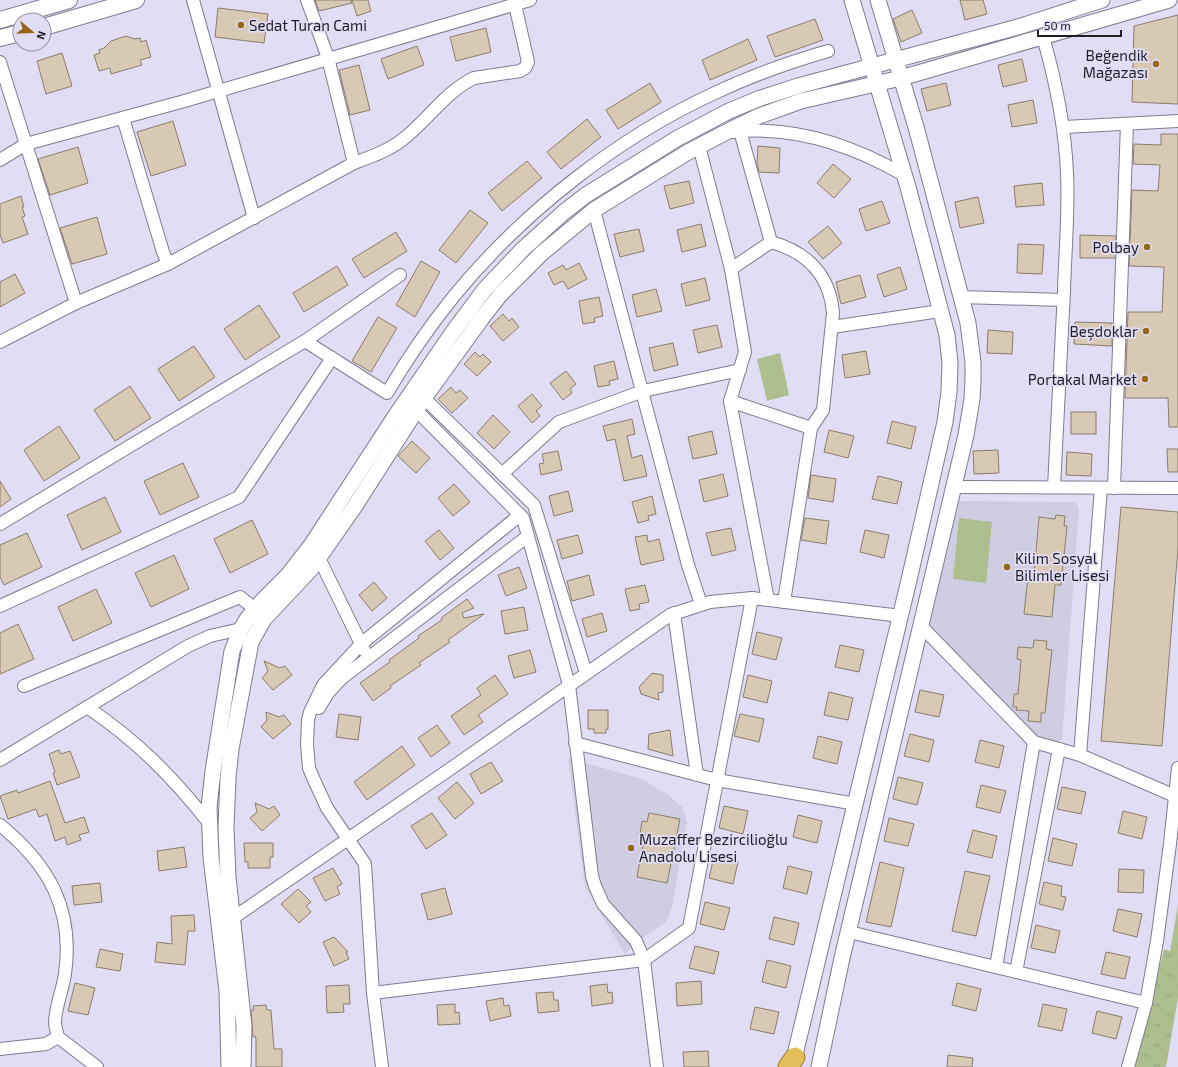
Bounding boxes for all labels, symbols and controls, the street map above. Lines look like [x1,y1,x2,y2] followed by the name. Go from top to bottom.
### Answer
[12,12,52,52] north arrow
[1038,12,1121,38] scale bar
[249,16,367,34] place label: Sedat Turan Cami
[1044,18,1071,32] text: 50 m
[236,20,246,30] marker: Sedat Turan Cami
[34,30,49,41] text: N
[1083,46,1148,81] place label: Beğendik Mağazası
[1151,59,1161,69] marker: Beğendik Mağazası
[1093,238,1139,256] place label: Polbay
[1142,242,1152,252] marker: Polbay
[1070,322,1138,341] place label: Beşdoklar
[1141,326,1151,336] marker: Beşdoklar
[1028,370,1137,388] place label: Portakal Market
[1140,374,1150,384] marker: Portakal Market
[1015,549,1109,584] place label: Kilim Sosyal Bilimler Lisesi
[1002,562,1012,572] marker: Kilim Sosyal Bilimler Lisesi
[639,830,788,865] place label: Muzaffer Bezircilioğlu Anadolu Lisesi
[626,843,636,853] marker: Muzaffer Bezircilioğlu Anadolu Lisesi

